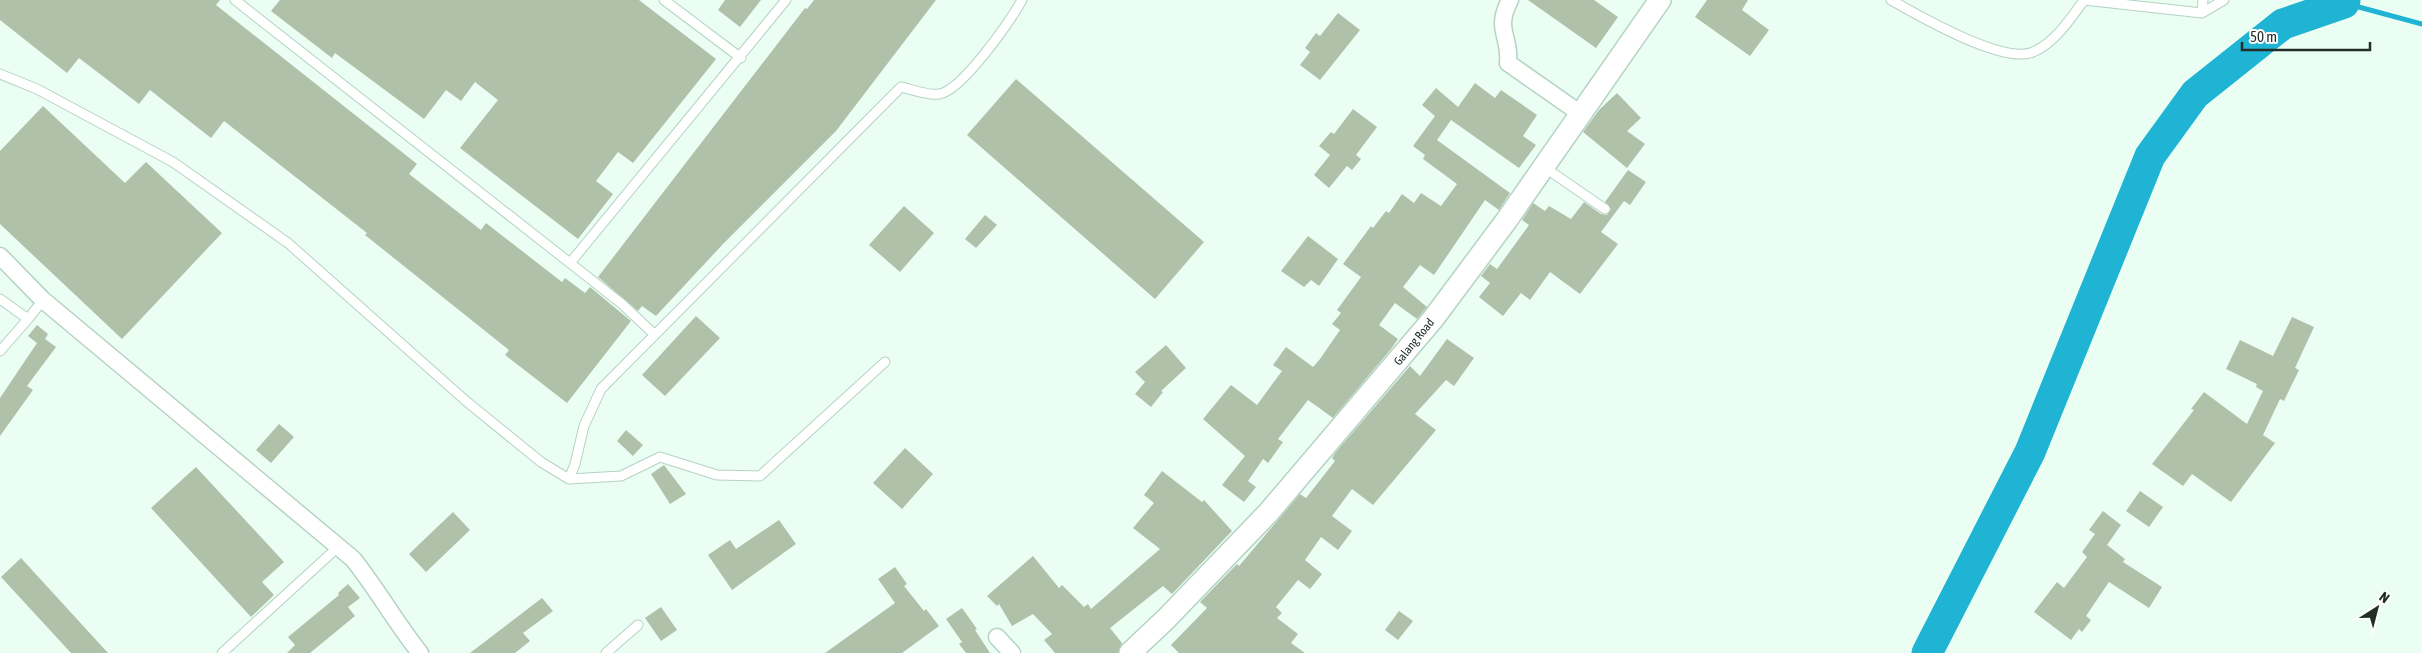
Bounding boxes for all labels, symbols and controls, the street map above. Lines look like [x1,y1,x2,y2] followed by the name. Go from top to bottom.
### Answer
[2242,20,2370,52] scale bar
[2250,28,2277,45] text: 50 m
[1391,316,1437,368] street label: Galang Road
[2352,583,2402,633] north arrow
[2377,589,2393,606] text: N

